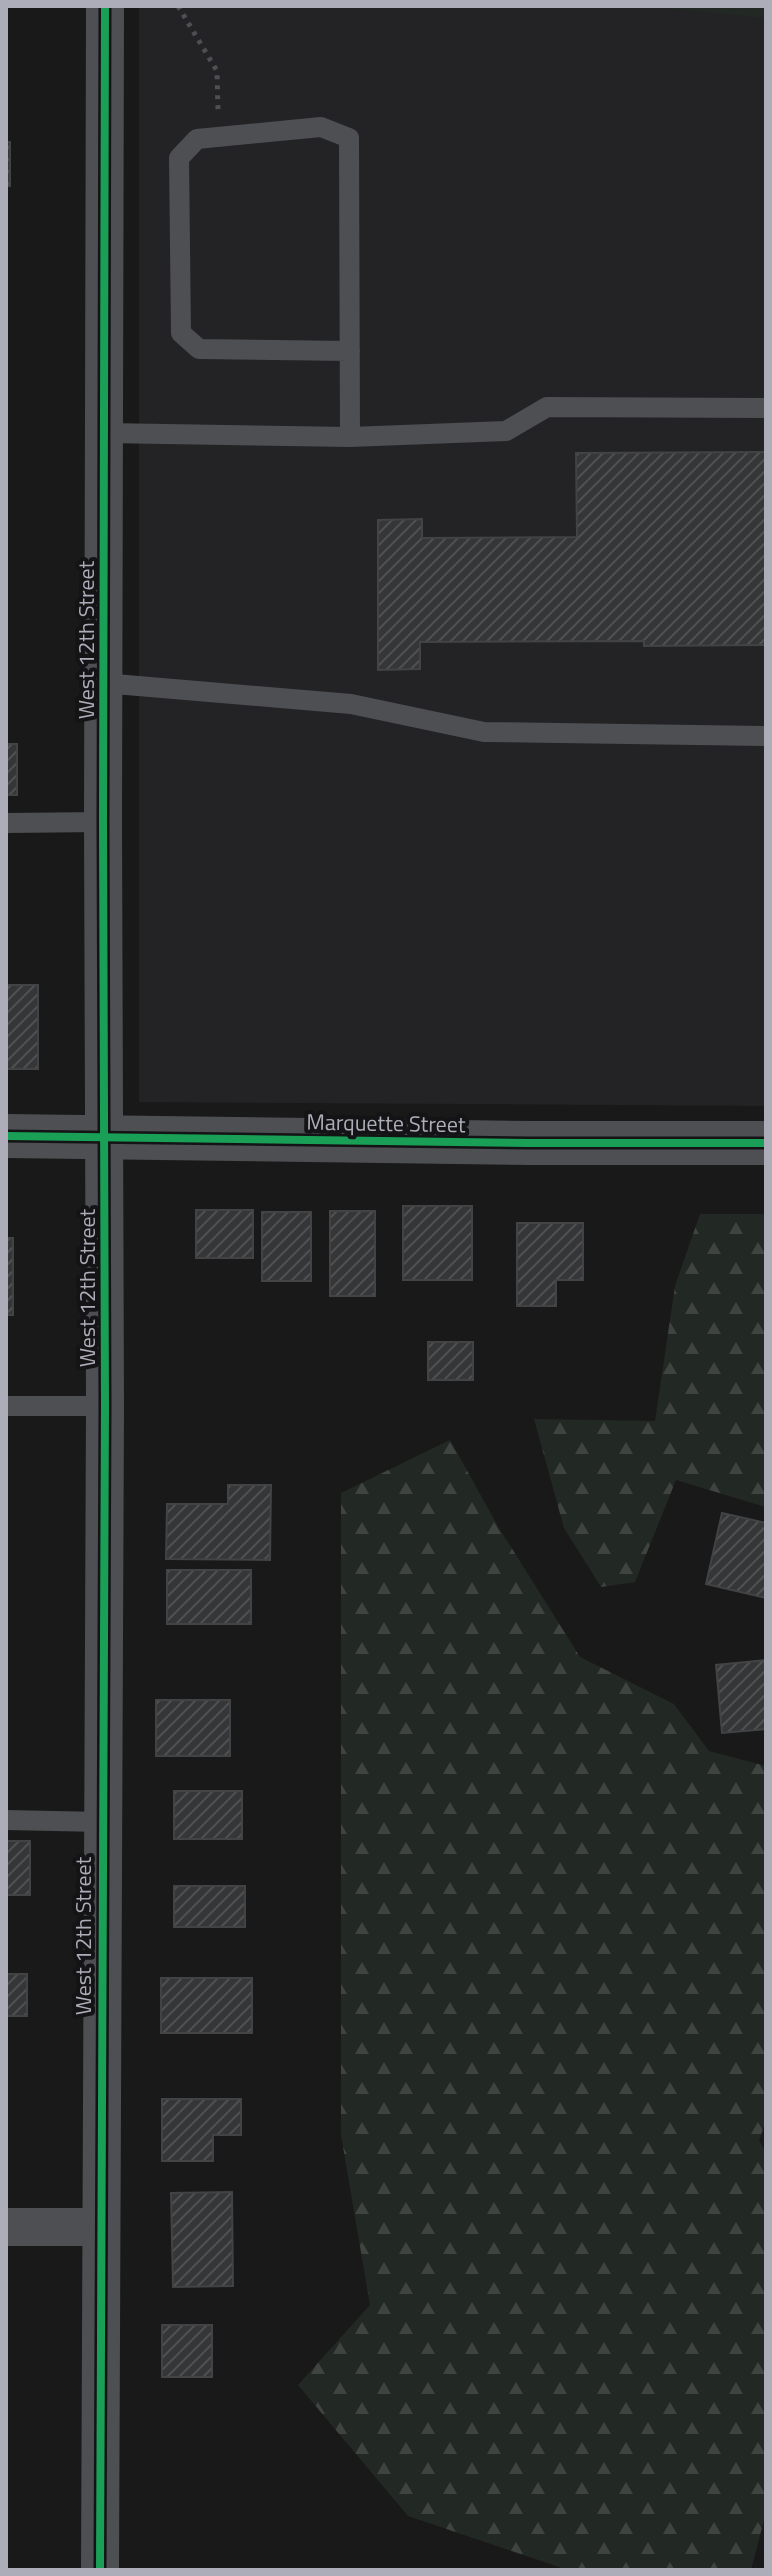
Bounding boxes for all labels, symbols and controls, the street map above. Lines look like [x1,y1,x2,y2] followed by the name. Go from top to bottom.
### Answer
[69,560,103,719] street label: West 12th Street
[306,1105,466,1141] street label: Marquette Street
[70,1208,104,1367] street label: West 12th Street
[66,1856,100,2015] street label: West 12th Street

